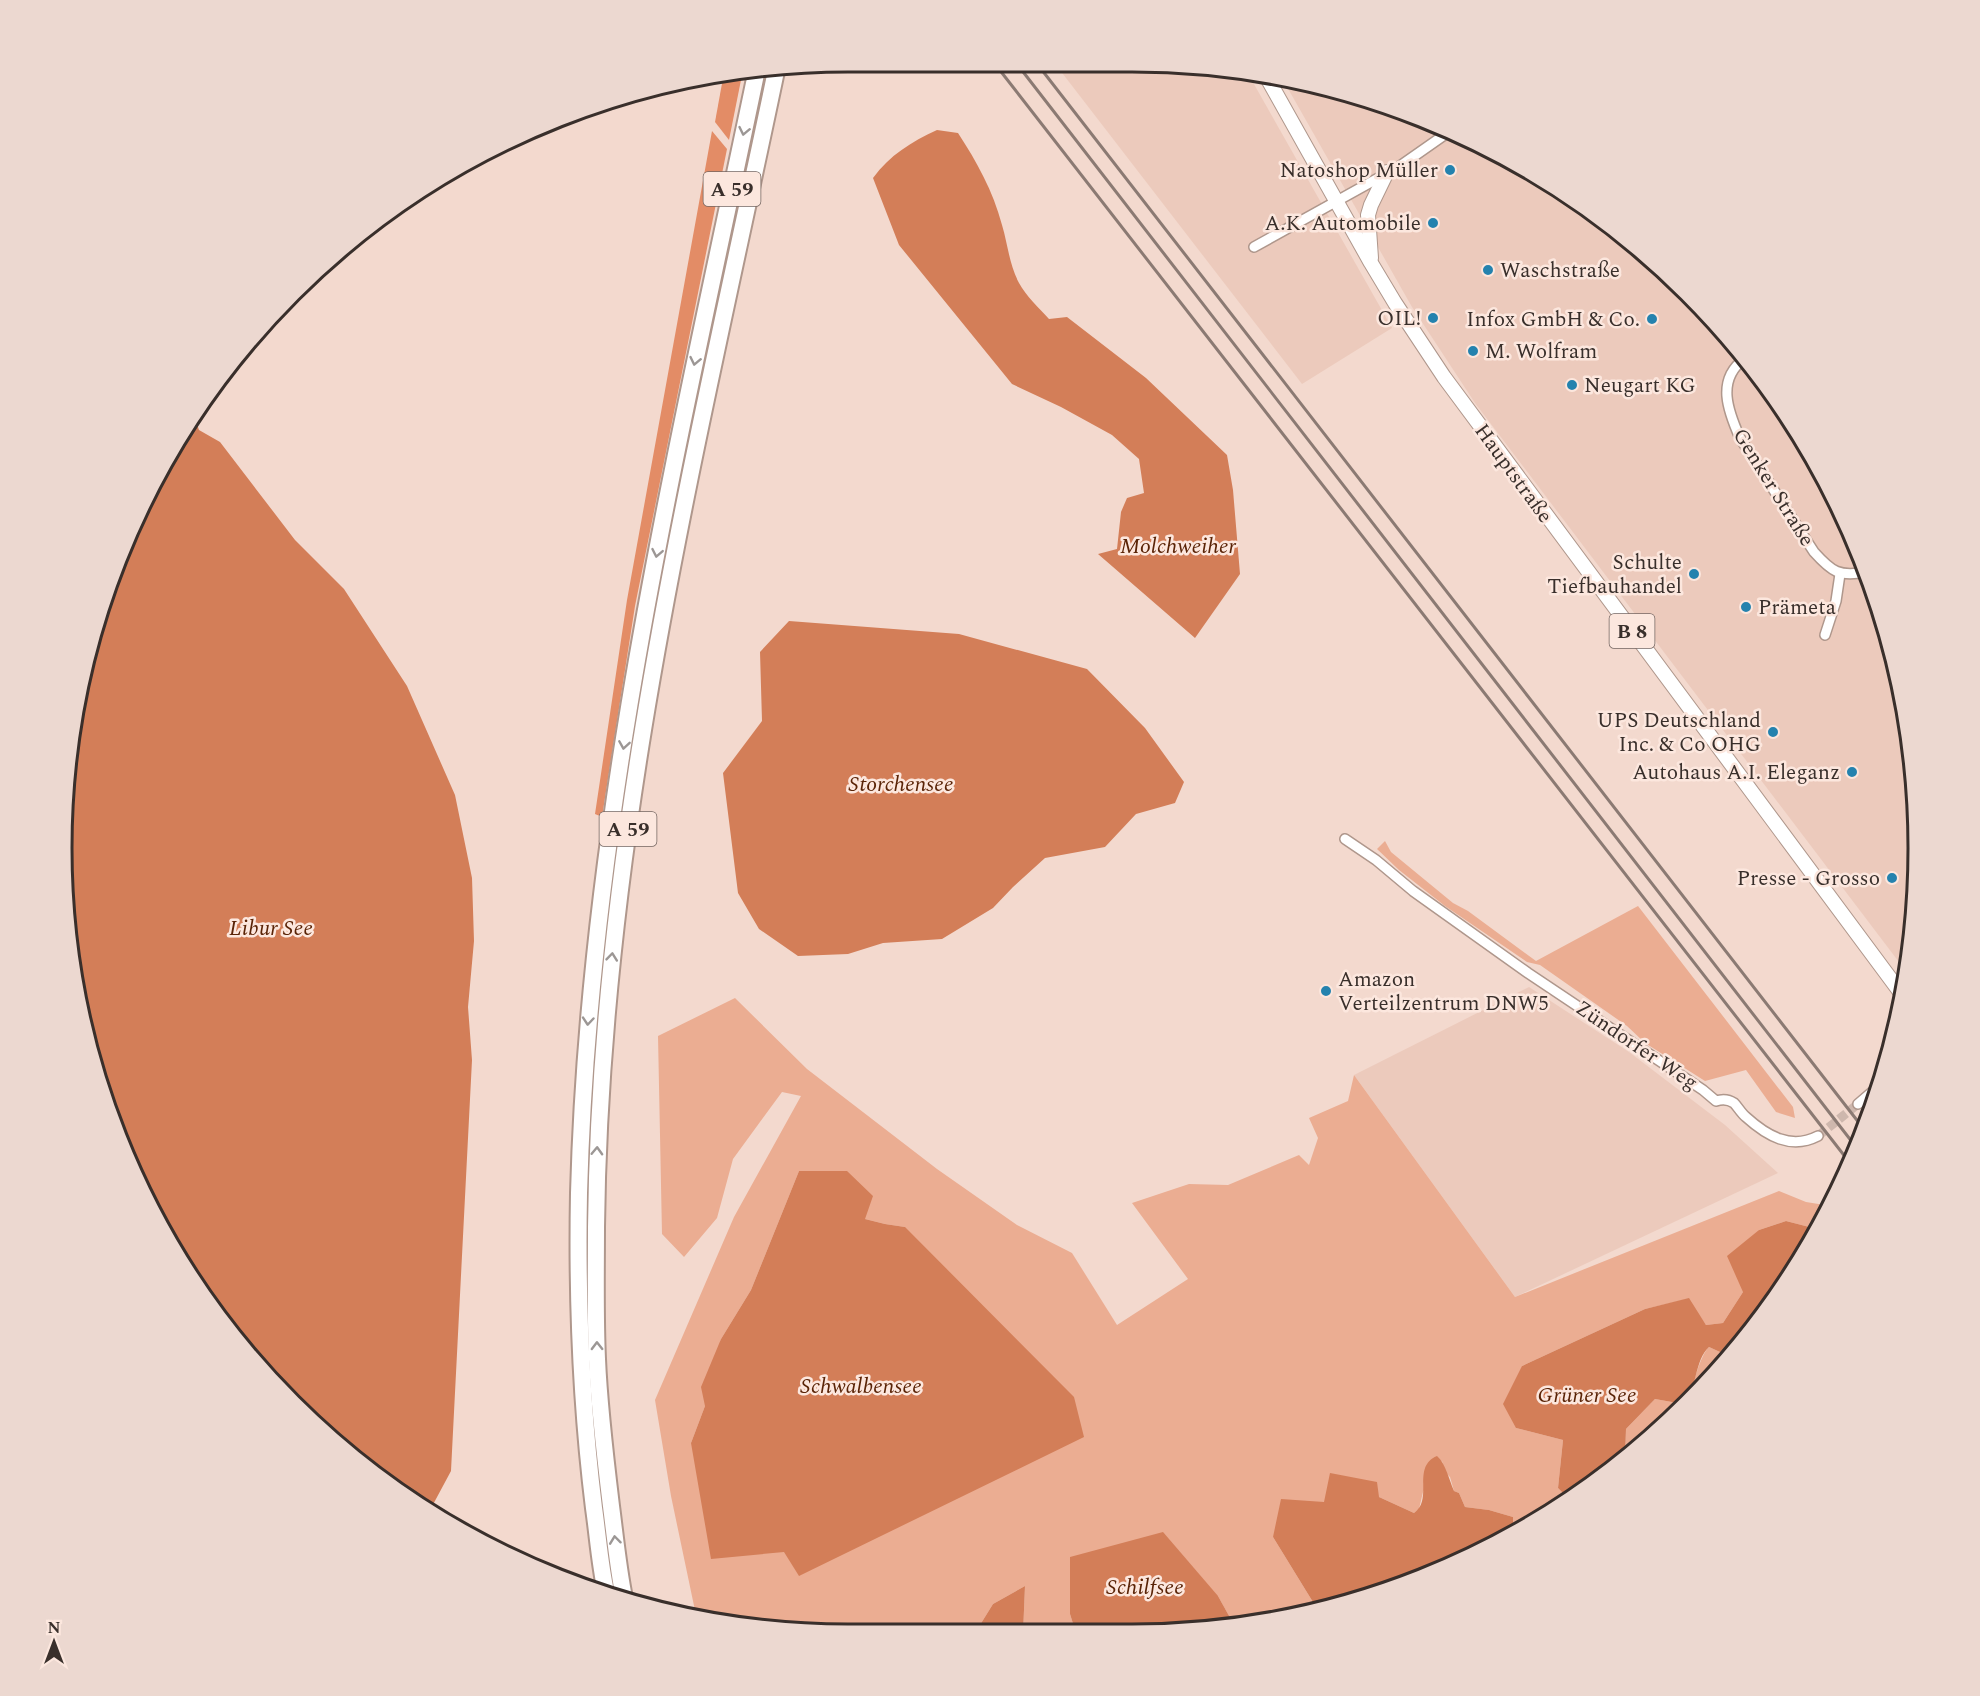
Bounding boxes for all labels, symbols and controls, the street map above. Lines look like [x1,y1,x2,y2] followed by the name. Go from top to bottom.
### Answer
[738,126,751,136] one-way arrow
[1280,155,1438,187] place label: Natoshop Müller
[1443,163,1457,177] marker: Natoshop Müller
[704,172,760,206] road number: A 59
[1265,208,1421,240] place label: A.K. Automobile
[1426,216,1440,230] marker: A.K. Automobile
[1500,255,1620,287] place label: Waschstraße
[1481,263,1495,277] marker: Waschstraße
[1377,303,1421,335] place label: OIL!
[1466,304,1640,336] place label: Infox GmbH & Co.
[1426,311,1440,325] marker: OIL!
[1645,312,1659,326] marker: Infox GmbH & Co.
[1485,336,1597,368] place label: M. Wolfram
[1466,344,1480,358] marker: M. Wolfram
[690,356,703,366] one-way arrow
[1584,370,1696,402] place label: Neugart KG
[1565,378,1579,392] marker: Neugart KG
[1466,417,1560,530] street label: Hauptstraße
[1724,422,1822,553] street label: Genker Straße
[1120,530,1236,563] water label: Molchweiher
[651,547,664,557] one-way arrow
[1547,547,1682,603] place label: Schulte Tiefbauhandel
[1687,567,1701,581] marker: Schulte Tiefbauhandel
[1758,592,1837,624] place label: Prämeta
[1739,600,1753,614] marker: Prämeta
[1610,614,1654,648] road number: B 8
[1597,705,1761,761] place label: UPS Deutschland Inc. & Co OHG
[1766,725,1780,739] marker: UPS Deutschland Inc. & Co OHG
[618,740,630,749] one-way arrow
[1632,757,1840,789] place label: Autohaus A.I. Eleganz
[1845,765,1859,779] marker: Autohaus A.I. Eleganz
[848,768,954,801] water label: Storchensee
[600,812,656,846] road number: A 59
[1737,863,1880,895] place label: Presse - Grosso
[1885,871,1899,885] marker: Presse - Grosso
[229,912,313,945] water label: Libur See
[605,952,618,961] one-way arrow
[1338,964,1549,1020] place label: Amazon Verteilzentrum DNW5
[1319,984,1333,998] marker: Amazon Verteilzentrum DNW5
[1569,993,1704,1099] street label: Zündorfer Weg
[582,1017,595,1026] one-way arrow
[591,1147,603,1156] one-way arrow
[591,1342,603,1351] one-way arrow
[800,1370,922,1403] water label: Schwalbensee
[1537,1379,1637,1412] water label: Grüner See
[610,1536,622,1545] one-way arrow
[1106,1571,1184,1604] water label: Schilfsee
[24,1612,84,1672] north arrow
[47,1616,61,1640] text: N

